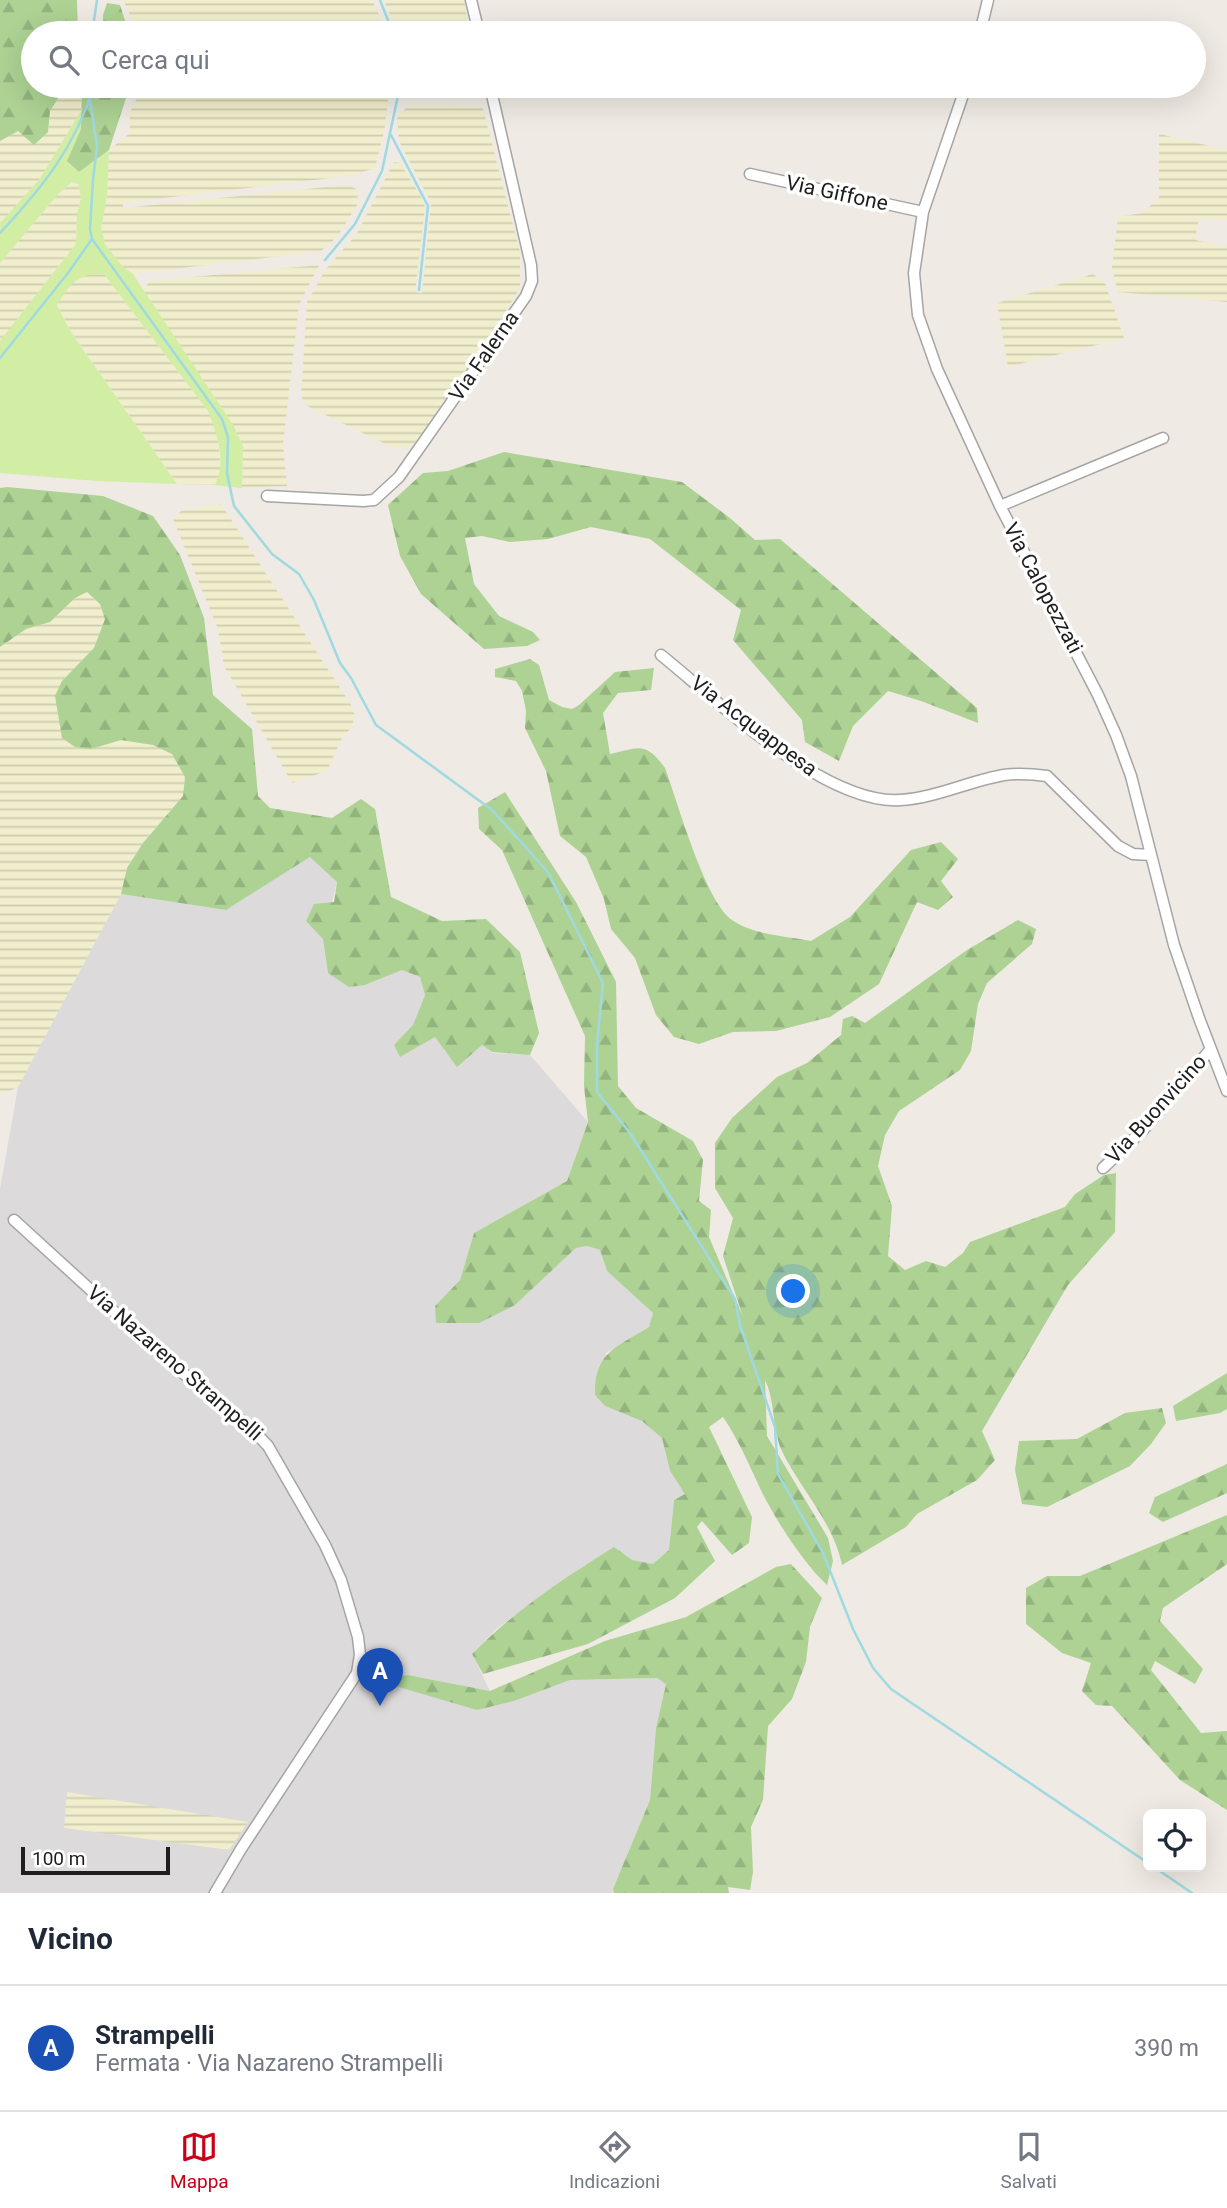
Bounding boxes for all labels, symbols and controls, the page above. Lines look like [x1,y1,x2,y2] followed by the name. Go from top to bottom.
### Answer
[21,21,1206,98] search box
[45,41,83,79] icon: search
[101,45,210,75] text: Cerca qui
[784,170,890,216] street label: Via Giffone
[444,306,524,406] street label: Via Falerna
[998,519,1088,657] street label: Via Calopezzati
[686,671,822,781] street label: Via Acquappesa
[1101,1050,1211,1168] street label: Via Buonvicino
[776,1274,810,1308] your location
[82,1280,268,1446] street label: Via Nazareno Strampelli
[357,1648,403,1706] pin: A
[1143,1809,1206,1872] map controls
[1143,1809,1206,1872] button: locate
[21,1844,170,1876] scale bar
[32,1847,85,1870] text: 100 m
[28,1921,113,1956] text: Vicino
[95,2020,215,2050] text: Strampelli
[43,2035,59,2062] text: A
[1134,2035,1199,2062] text: 390 m
[95,2050,443,2077] text: Fermata · Via Nazareno Strampelli
[170,2128,229,2193] tab: Mappa
[569,2128,660,2193] tab: Indicazioni
[1000,2128,1057,2193] tab: Salvati

